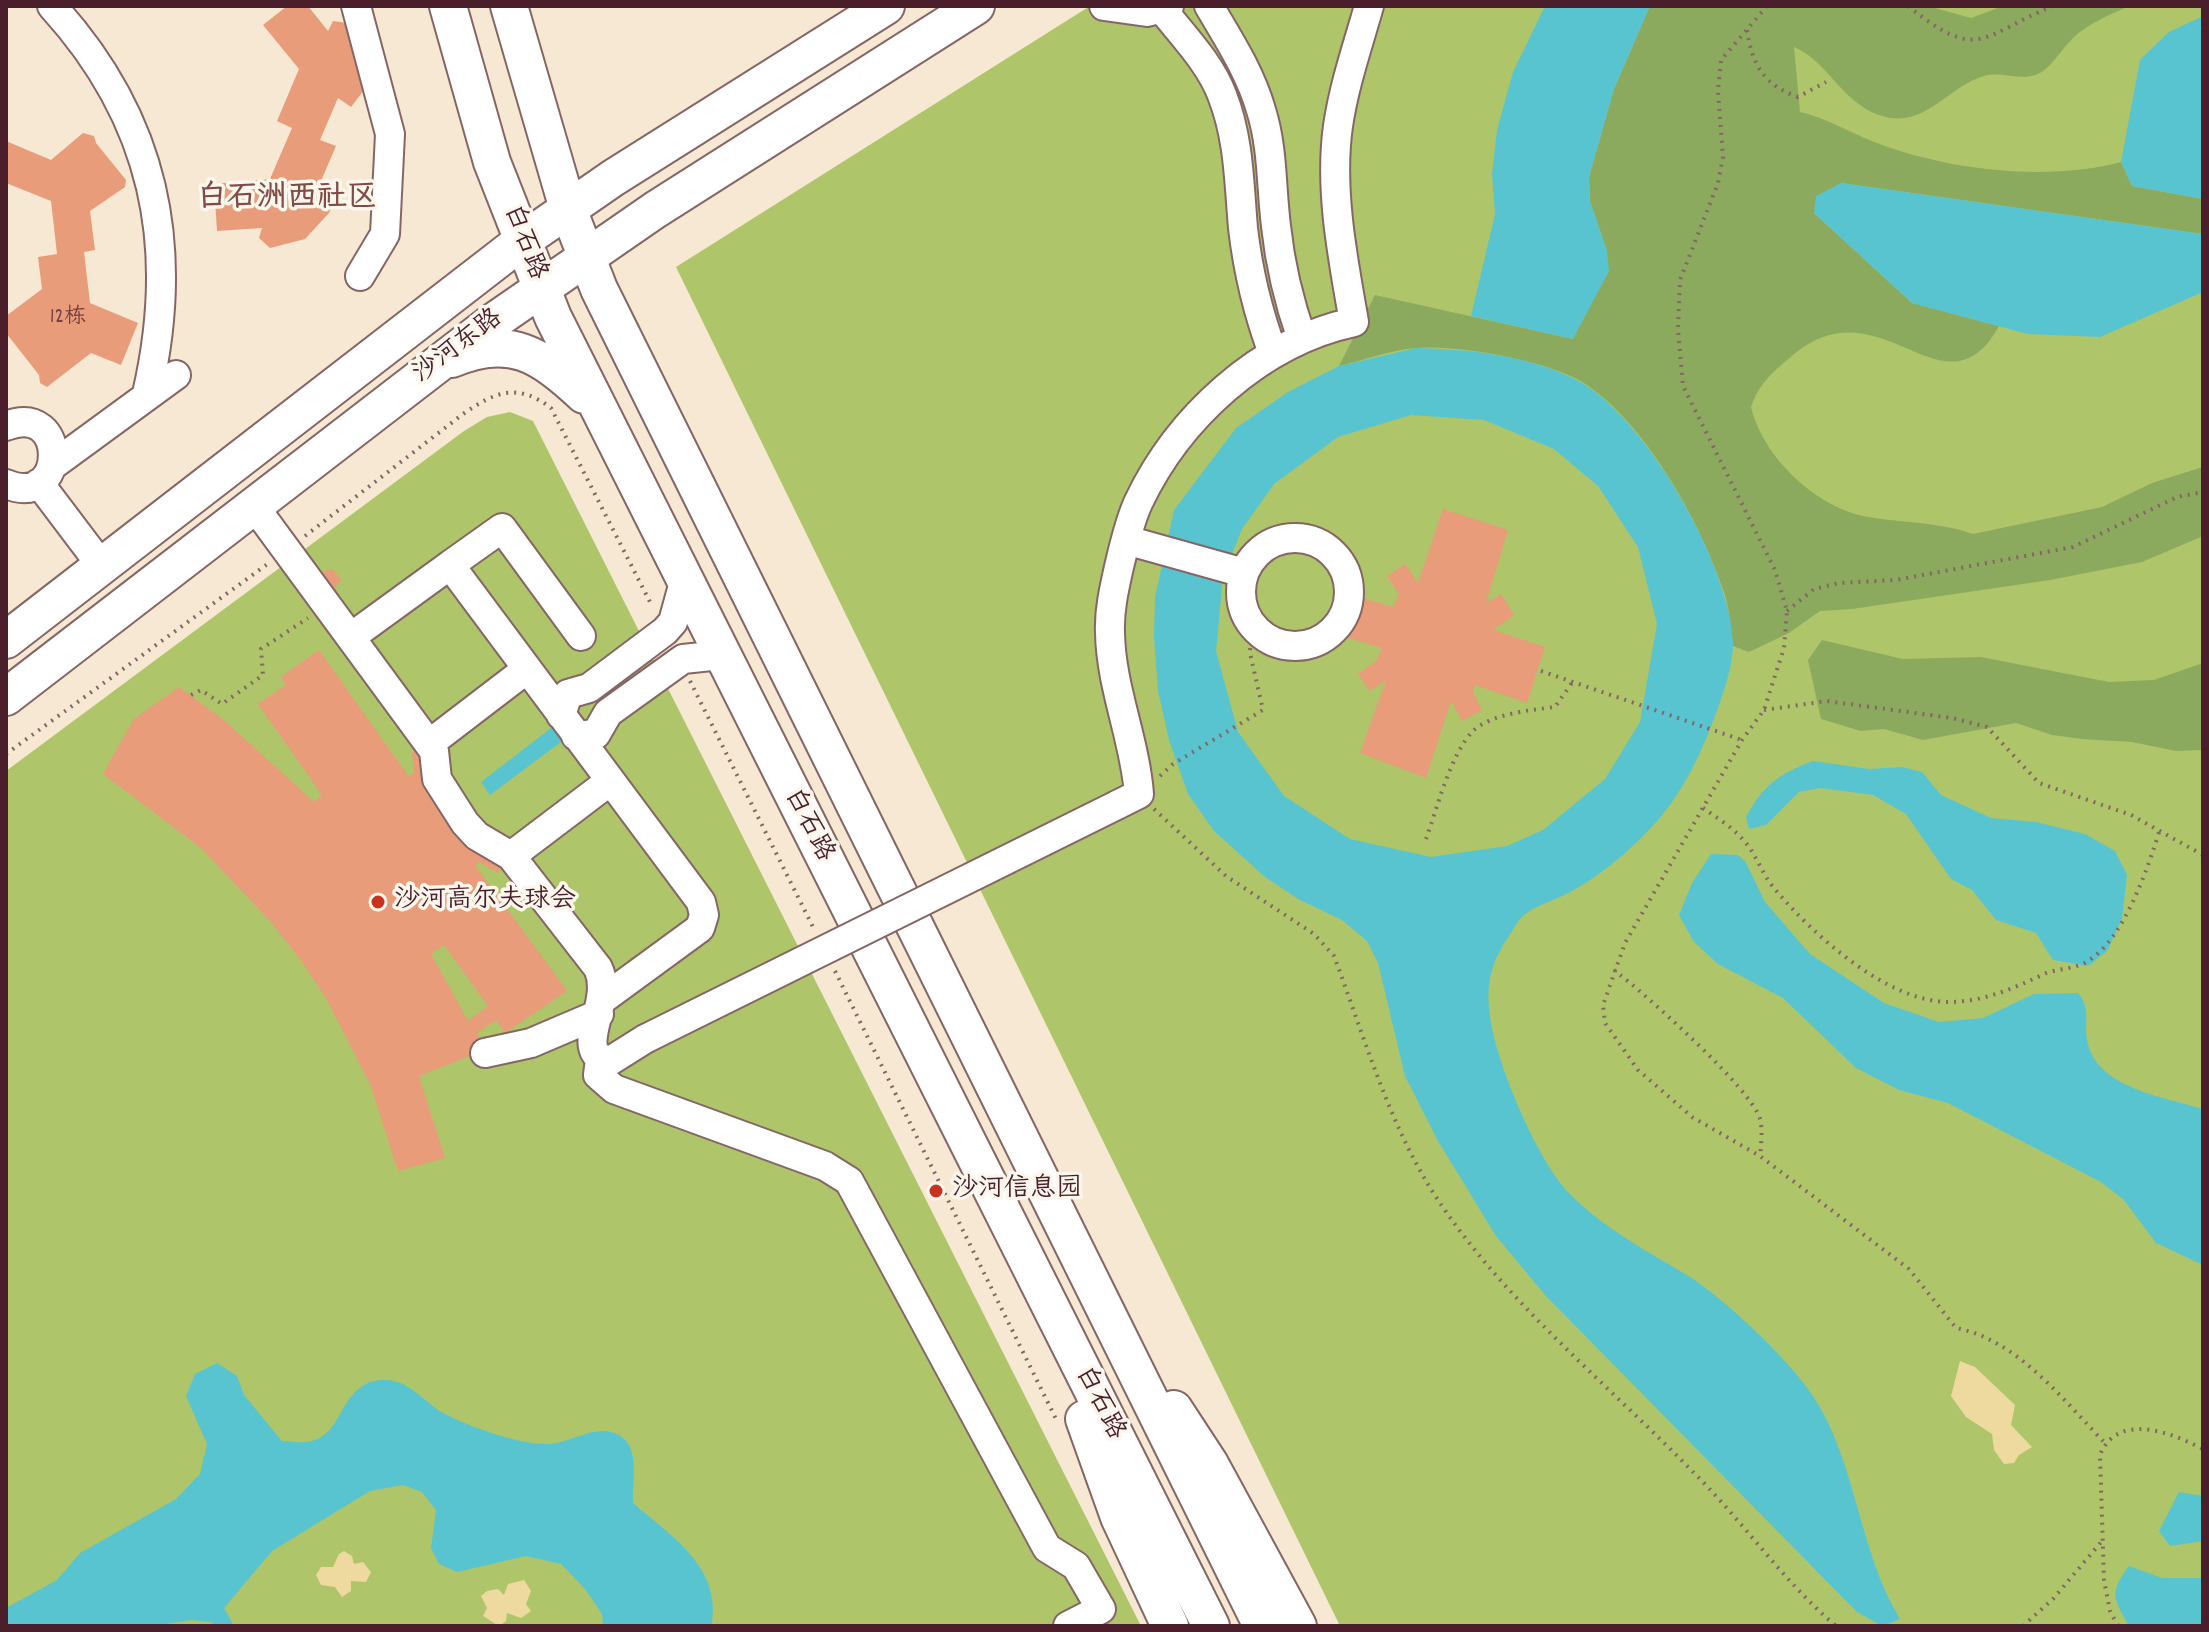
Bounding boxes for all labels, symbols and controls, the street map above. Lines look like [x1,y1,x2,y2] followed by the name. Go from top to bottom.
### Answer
[197,183,377,219] district label: 白石洲西社区
[494,201,552,285] street label: 白石路
[408,304,510,392] street label: 沙河东路
[50,306,86,332] house number: 12栋
[775,784,839,868] street label: 白石路
[394,886,576,918] place label: 沙河高尔夫球会
[369,893,387,911] marker: 沙河高尔夫球会
[952,1175,1082,1207] place label: 沙河信息园
[927,1182,945,1200] marker: 沙河信息园
[1066,1362,1130,1446] street label: 白石路

